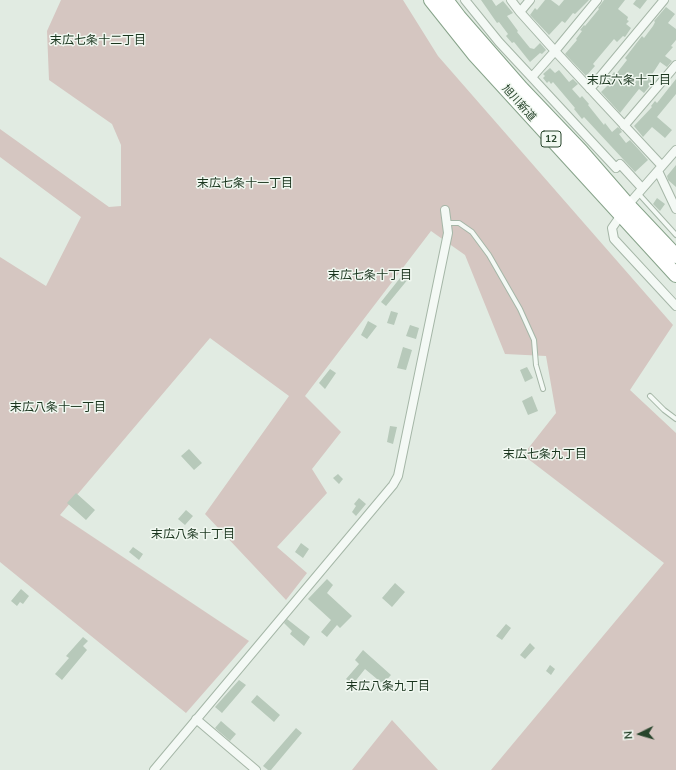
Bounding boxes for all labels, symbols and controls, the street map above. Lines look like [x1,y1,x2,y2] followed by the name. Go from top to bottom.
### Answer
[50,33,146,47] district label: 末広七条十二丁目
[587,73,671,87] district label: 末広六条十丁目
[499,82,539,124] street label: 旭川新道
[541,131,561,147] road number: 12
[197,176,293,190] district label: 末広七条十一丁目
[328,268,412,282] district label: 末広七条十丁目
[10,400,106,414] district label: 末広八条十一丁目
[503,447,587,461] district label: 末広七条九丁目
[151,527,235,541] district label: 末広八条十丁目
[346,679,430,693] district label: 末広八条九丁目
[620,714,660,754] north arrow
[621,730,635,740] text: N

